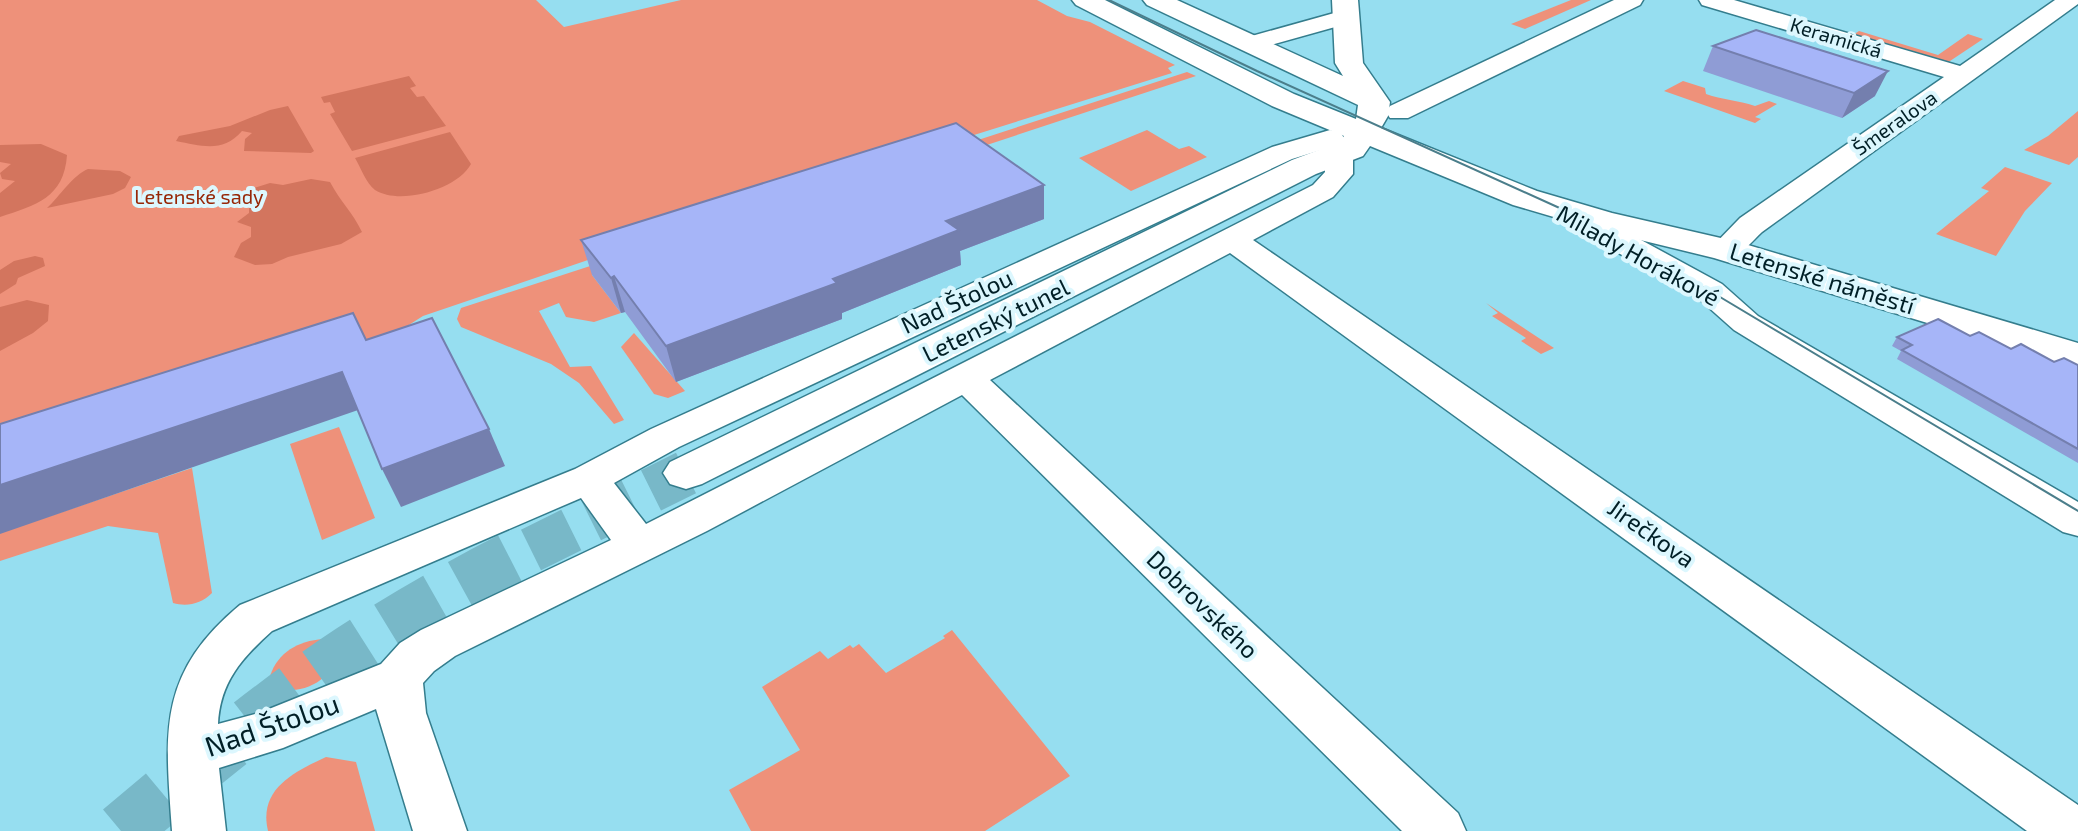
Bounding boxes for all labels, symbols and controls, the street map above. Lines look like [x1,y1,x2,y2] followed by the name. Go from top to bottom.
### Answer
[1787,12,1885,62] street label: Keramická
[1848,84,1941,160] street label: Šmeralova
[134,184,264,208] park label: Letenské sady
[1552,198,1725,311] street label: Milady Horákové
[1726,236,1919,320] street label: Letenské náměstí
[896,262,1017,339] street label: Nad Štolou
[917,272,1073,368] street label: Letenský tunel
[1603,492,1701,573] street label: Jirečkova
[1141,544,1265,664] street label: Dobrovského
[200,685,343,763] street label: Nad Štolou

